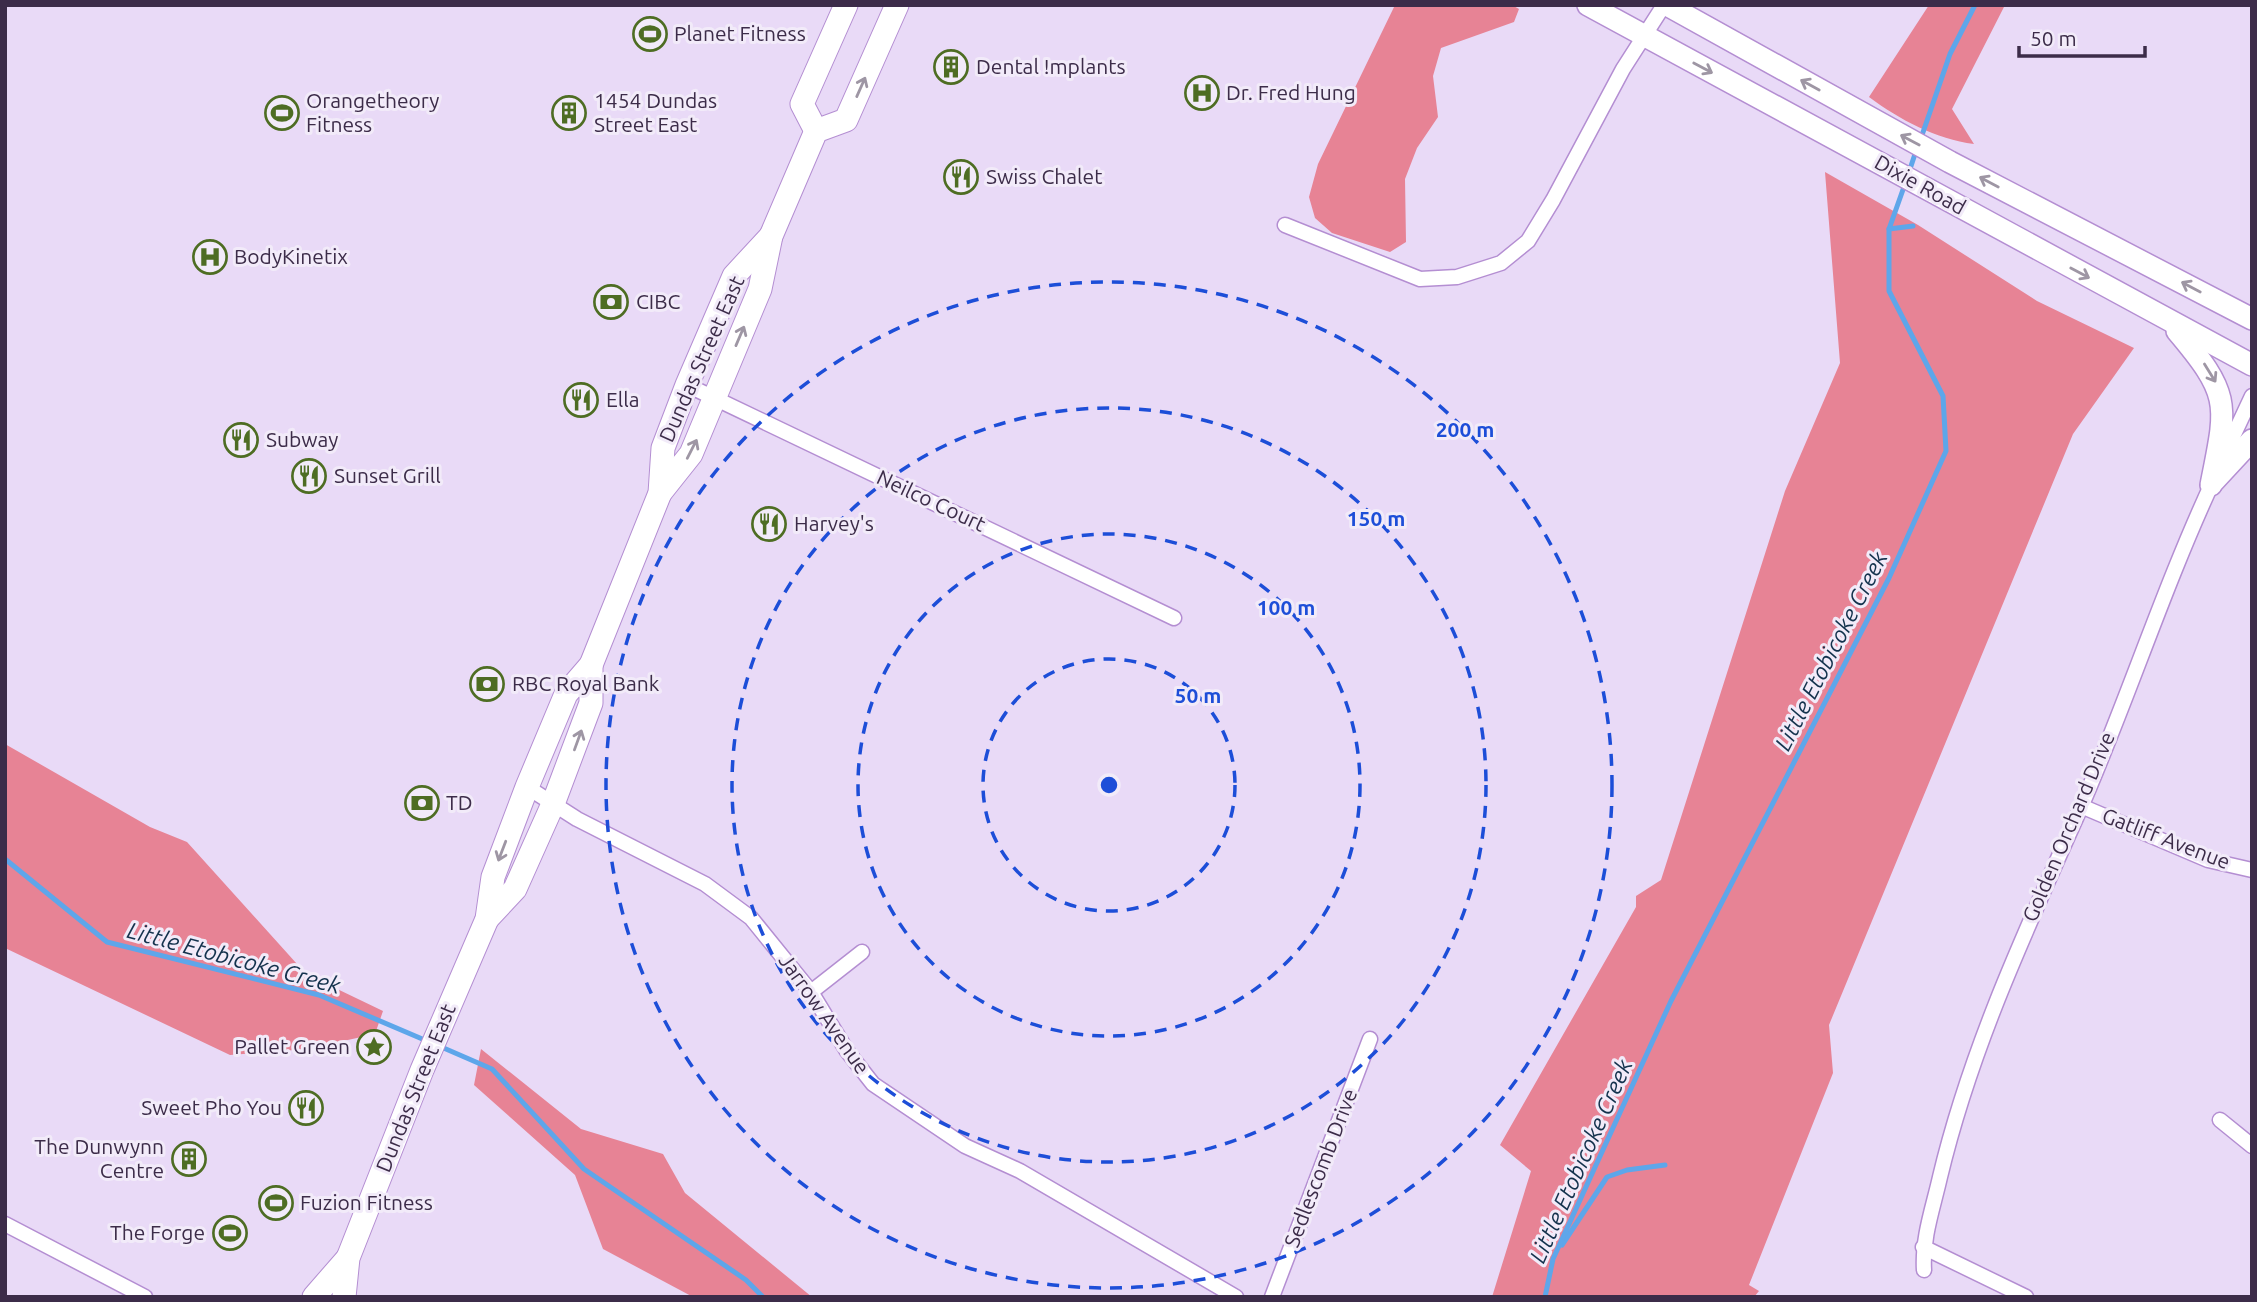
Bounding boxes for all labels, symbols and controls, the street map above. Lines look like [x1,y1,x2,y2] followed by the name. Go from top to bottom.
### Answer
[2019,14,2145,58] scale bar
[631,15,669,53] sports icon: Planet Fitness
[674,21,806,45] place label: Planet Fitness
[2030,26,2077,50] text: 50 m
[932,48,970,86] building icon: Dental !mplants
[976,54,1126,78] place label: Dental !mplants
[1693,61,1713,75] one-way arrow
[1183,74,1221,112] hospital icon: Dr. Fred Hung
[855,77,868,98] one-way arrow
[1800,78,1821,91] one-way arrow
[1226,80,1356,104] place label: Dr. Fred Hung
[306,88,439,136] place label: Orangetheory Fitness
[594,88,717,136] place label: 1454 Dundas Street East
[263,94,301,132] sports icon: Orangetheory Fitness
[550,94,588,132] building icon: 1454 Dundas Street East
[1900,133,1921,146] one-way arrow
[1871,149,1970,219] street label: Dixie Road
[942,158,980,196] restaurant icon: Swiss Chalet
[986,164,1102,188] place label: Swiss Chalet
[1980,175,2000,189] one-way arrow
[191,238,229,276] hospital icon: BodyKinetix
[234,244,348,268] place label: BodyKinetix
[2069,267,2090,280] one-way arrow
[654,272,748,445] street label: Dundas Street East
[2181,280,2202,294] one-way arrow
[592,283,630,321] bank icon: CIBC
[636,289,681,313] place label: CIBC
[734,326,747,347] one-way arrow
[2203,363,2218,382] one-way arrow
[562,381,600,419] restaurant icon: Ella
[606,387,640,411] place label: Ella
[1436,417,1494,441] text: 200 m
[222,421,260,459] restaurant icon: Subway
[266,427,338,451] place label: Subway
[686,439,699,460] one-way arrow
[290,457,328,495] restaurant icon: Sunset Grill
[334,463,441,487] place label: Sunset Grill
[873,464,990,536] street label: Neilco Court
[750,505,788,543] restaurant icon: Harvey's
[1347,506,1405,530] text: 150 m
[794,511,874,535] place label: Harvey's
[1770,547,1892,754] water label: Little Etobicoke Creek
[1257,595,1315,619] text: 100 m
[468,665,506,703] bank icon: RBC Royal Bank
[512,671,660,695] place label: RBC Royal Bank
[1175,683,1221,707] text: 50 m
[2017,728,2119,925] street label: Golden Orchard Drive
[573,730,585,752] one-way arrow
[1097,773,1121,797] centre of rings
[403,784,441,822] bank icon: TD
[446,790,473,814] place label: TD
[2099,803,2234,873] street label: Gatliff Avenue
[495,840,508,861] one-way arrow
[125,917,344,998] water label: Little Etobicoke Creek
[775,949,875,1078] street label: Jarrow Avenue
[370,1000,460,1175] street label: Dundas Street East
[355,1028,393,1066] place icon: Pallet Green
[234,1034,350,1058] place label: Pallet Green
[1524,1055,1637,1266] water label: Little Etobicoke Creek
[1279,1085,1361,1250] street label: Sedlescomb Drive
[287,1089,325,1127] restaurant icon: Sweet Pho You
[141,1095,282,1119] place label: Sweet Pho You
[34,1134,164,1182] place label: The Dunwynn Centre
[170,1140,208,1178] building icon: The Dunwynn Centre
[257,1184,295,1222] sports icon: Fuzion Fitness
[300,1190,433,1214] place label: Fuzion Fitness
[211,1214,249,1252] sports icon: The Forge
[110,1220,205,1244] place label: The Forge

